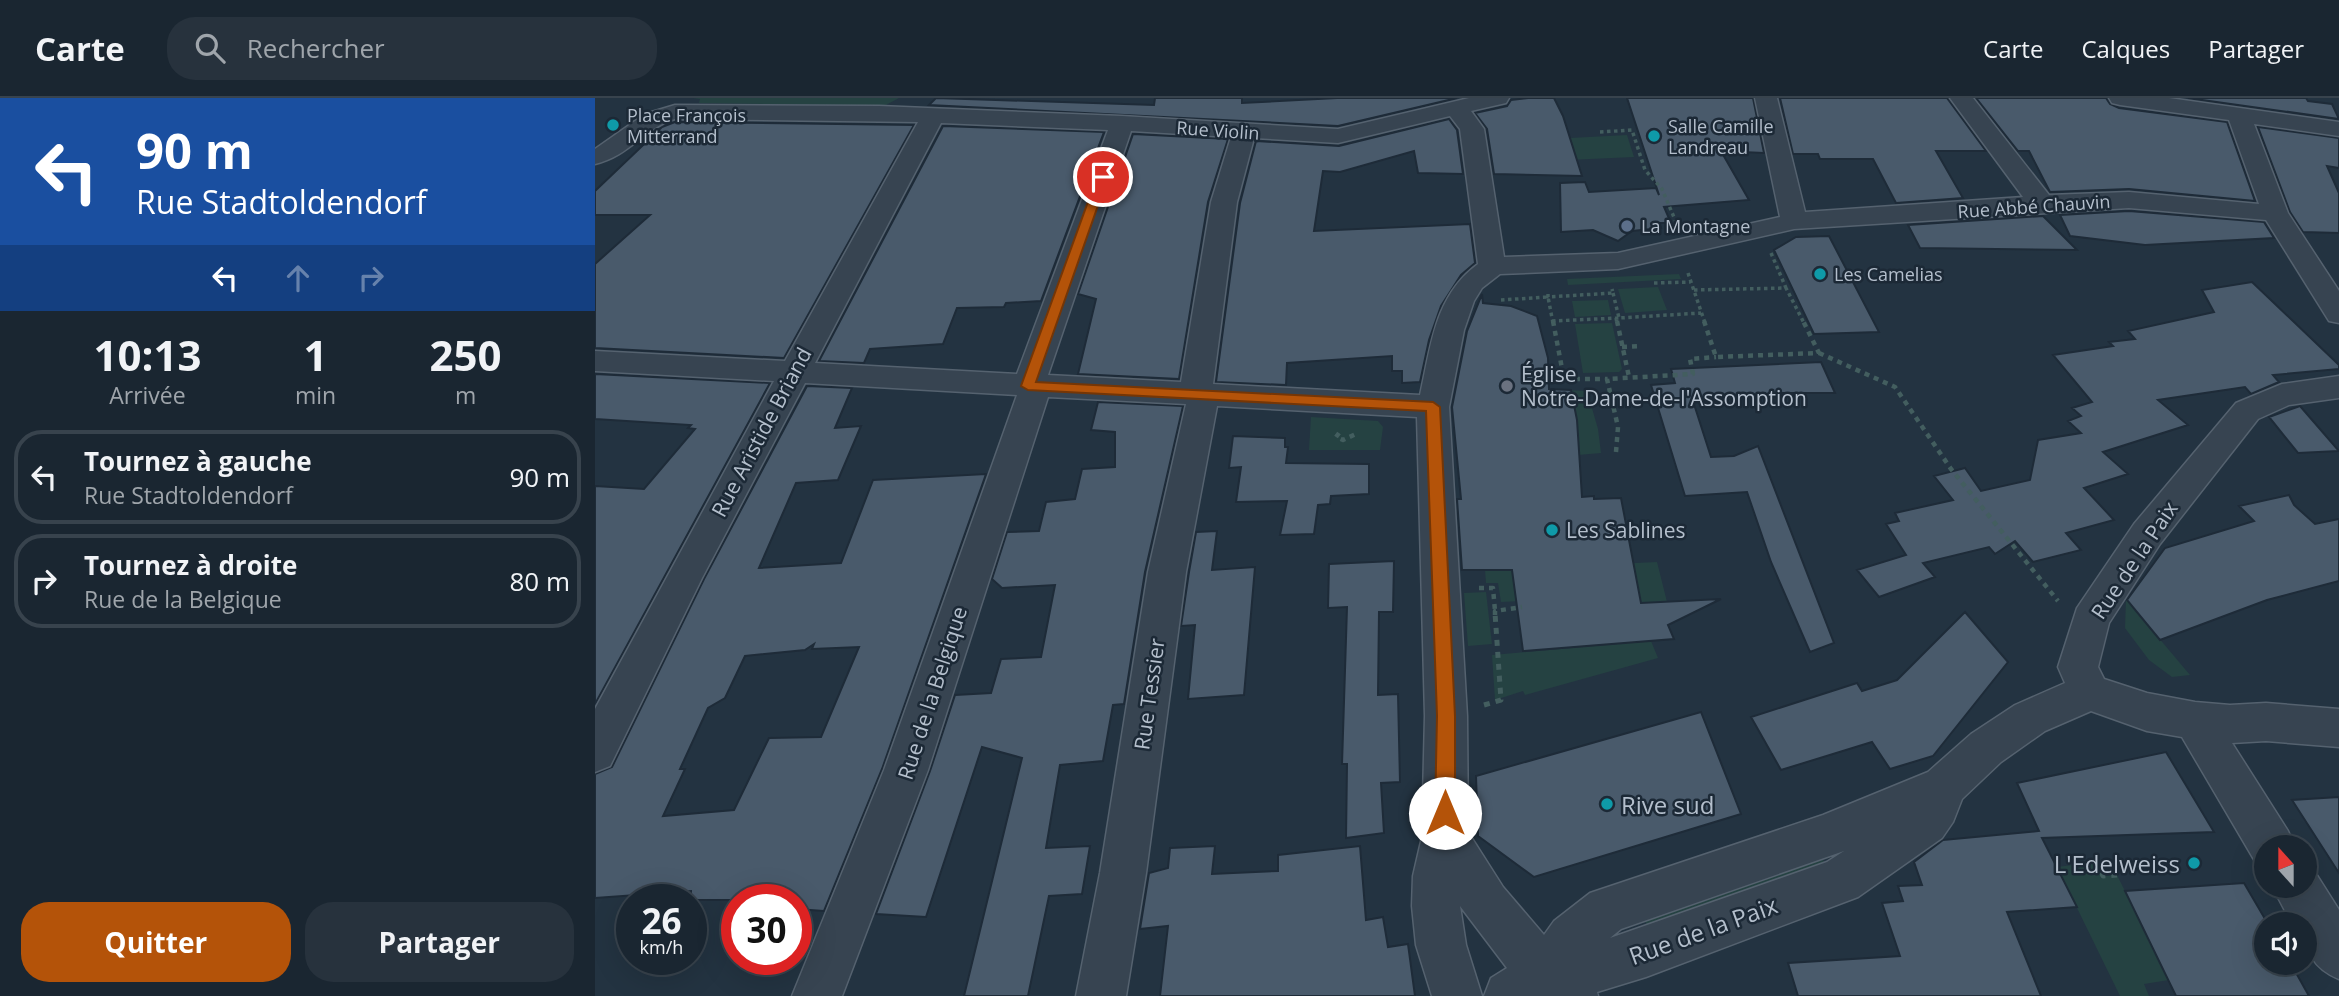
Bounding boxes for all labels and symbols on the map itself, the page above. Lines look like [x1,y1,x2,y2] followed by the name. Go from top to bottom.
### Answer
[627,103,746,148] place label: Place François Mitterrand
[1668,114,1774,159] place label: Salle Camille Landreau
[1176,115,1260,145] street label: Rue Violin
[605,117,621,133] marker: Place François Mitterrand
[1646,128,1662,144] marker: Salle Camille Landreau
[1073,147,1133,207] pin
[1957,189,2111,223] street label: Rue Abbé Chauvin
[1641,214,1750,238] place label: La Montagne
[1619,218,1635,234] marker: La Montagne
[1834,262,1943,286] place label: Les Camelias
[1812,266,1828,282] marker: Les Camelias
[705,342,817,522] street label: Rue Aristide Briand
[1521,360,1807,412] place label: Église Notre-Dame-de-l'Assomption
[1499,378,1515,394] marker: Église Notre-Dame-de-l'Assomption
[2084,496,2184,624] street label: Rue de la Paix
[1566,516,1686,544] place label: Les Sablines
[1544,522,1560,538] marker: Les Sablines
[891,603,973,783] street label: Rue de la Belgique
[1127,636,1171,751] street label: Rue Tessier
[1408,776,1482,850] position arrow
[1621,788,1714,821] place label: Rive sud
[1599,796,1615,812] marker: Rive sud
[2254,835,2317,898] north arrow
[2054,847,2180,880] place label: L'Edelweiss
[2186,855,2202,871] marker: L'Edelweiss
[721,884,812,975] speed limit sign: 30
[1624,888,1782,972] street label: Rue de la Paix

